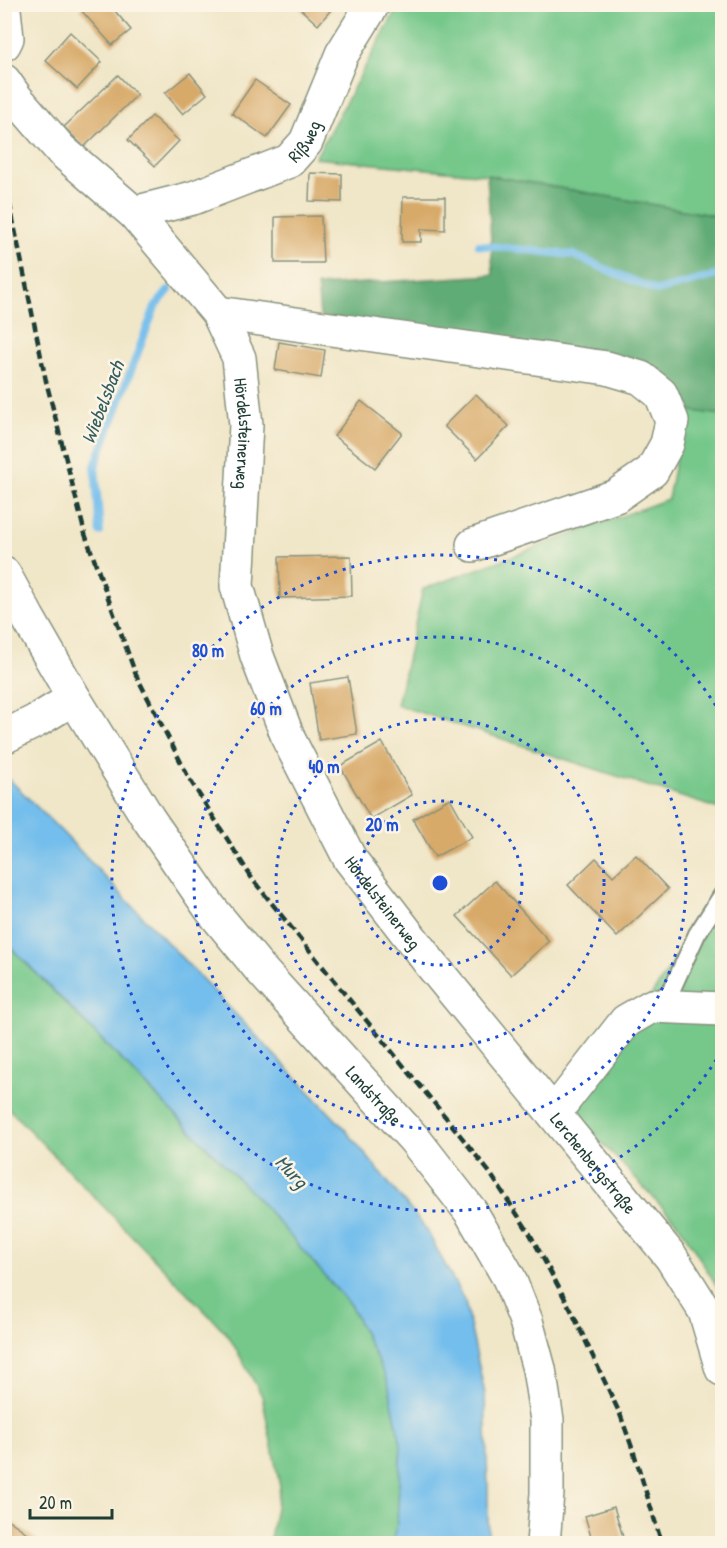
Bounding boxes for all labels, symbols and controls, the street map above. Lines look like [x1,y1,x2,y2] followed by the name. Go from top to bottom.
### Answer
[281,117,326,167] street label: Rißweg
[74,355,131,447] water label: Wiebelsbach
[229,376,259,490] street label: Hördelsteinerweg
[192,638,224,663] text: 80 m
[250,696,282,721] text: 60 m
[308,754,340,779] text: 40 m
[366,812,398,837] text: 20 m
[339,850,427,954] street label: Hördelsteinerweg
[430,873,450,893] centre of rings
[341,1060,408,1131] street label: Landstraße
[545,1107,643,1219] street label: Lerchenbergstraße
[269,1148,315,1195] water label: Murg
[30,1482,112,1520] scale bar
[39,1490,72,1515] text: 20 m

